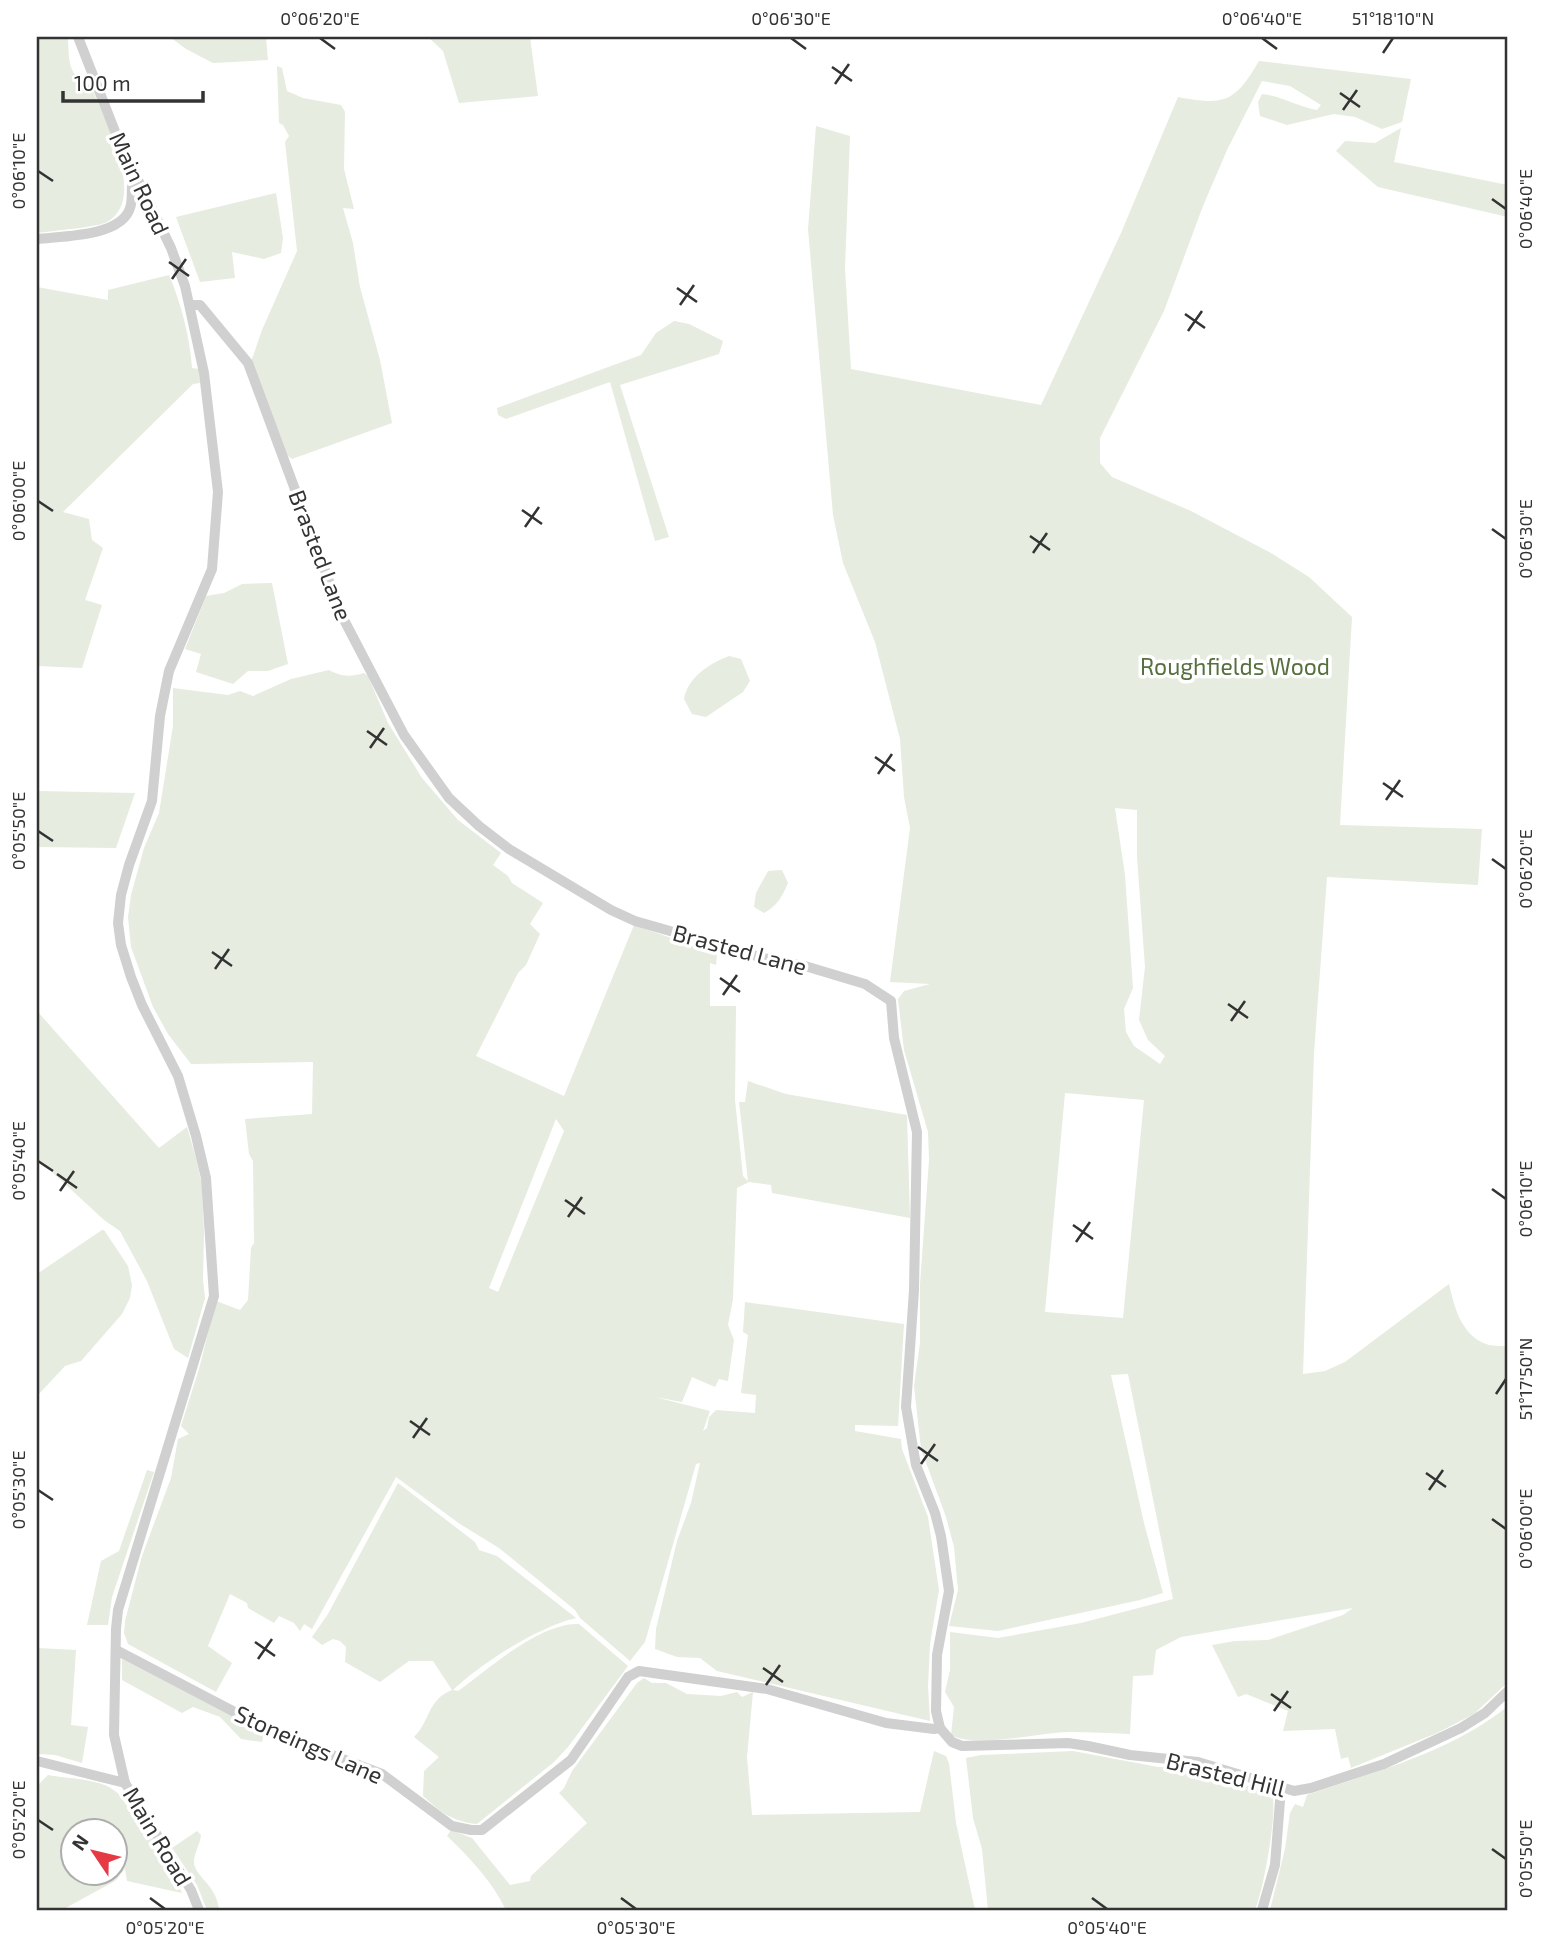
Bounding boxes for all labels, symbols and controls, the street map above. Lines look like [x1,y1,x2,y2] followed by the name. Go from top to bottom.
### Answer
[280,7,360,29] text: 0°06'20"E
[751,7,831,29] text: 0°06'30"E
[1222,7,1302,29] text: 0°06'40"E
[1352,7,1434,29] text: 51°18'10"N
[63,60,203,104] scale bar
[74,70,131,95] text: 100 m
[104,127,176,239] street label: Main Road
[7,133,29,209] text: 0°06'10"E
[1514,169,1536,249] text: 0°06'40"E
[7,461,29,541] text: 0°06'00"E
[283,486,359,624] street label: Brasted Lane
[1514,499,1536,579] text: 0°06'30"E
[1140,652,1330,680] park label: Roughfields Wood
[7,792,29,870] text: 0°05'50"E
[1514,829,1536,909] text: 0°06'20"E
[670,918,810,980] street label: Brasted Lane
[7,1121,29,1201] text: 0°05'40"E
[1514,1161,1536,1237] text: 0°06'10"E
[1514,1337,1536,1421] text: 51°17'50"N
[7,1451,29,1529] text: 0°05'30"E
[1514,1489,1536,1569] text: 0°06'00"E
[231,1699,387,1789] street label: Stoneings Lane
[1163,1746,1289,1802] street label: Brasted Hill
[7,1780,29,1860] text: 0°05'20"E
[118,1782,198,1890] street label: Main Road
[60,1818,130,1888] north arrow
[1514,1820,1536,1898] text: 0°05'50"E
[66,1830,93,1854] text: N
[125,1916,205,1938] text: 0°05'20"E
[597,1916,675,1938] text: 0°05'30"E
[1067,1916,1147,1938] text: 0°05'40"E

